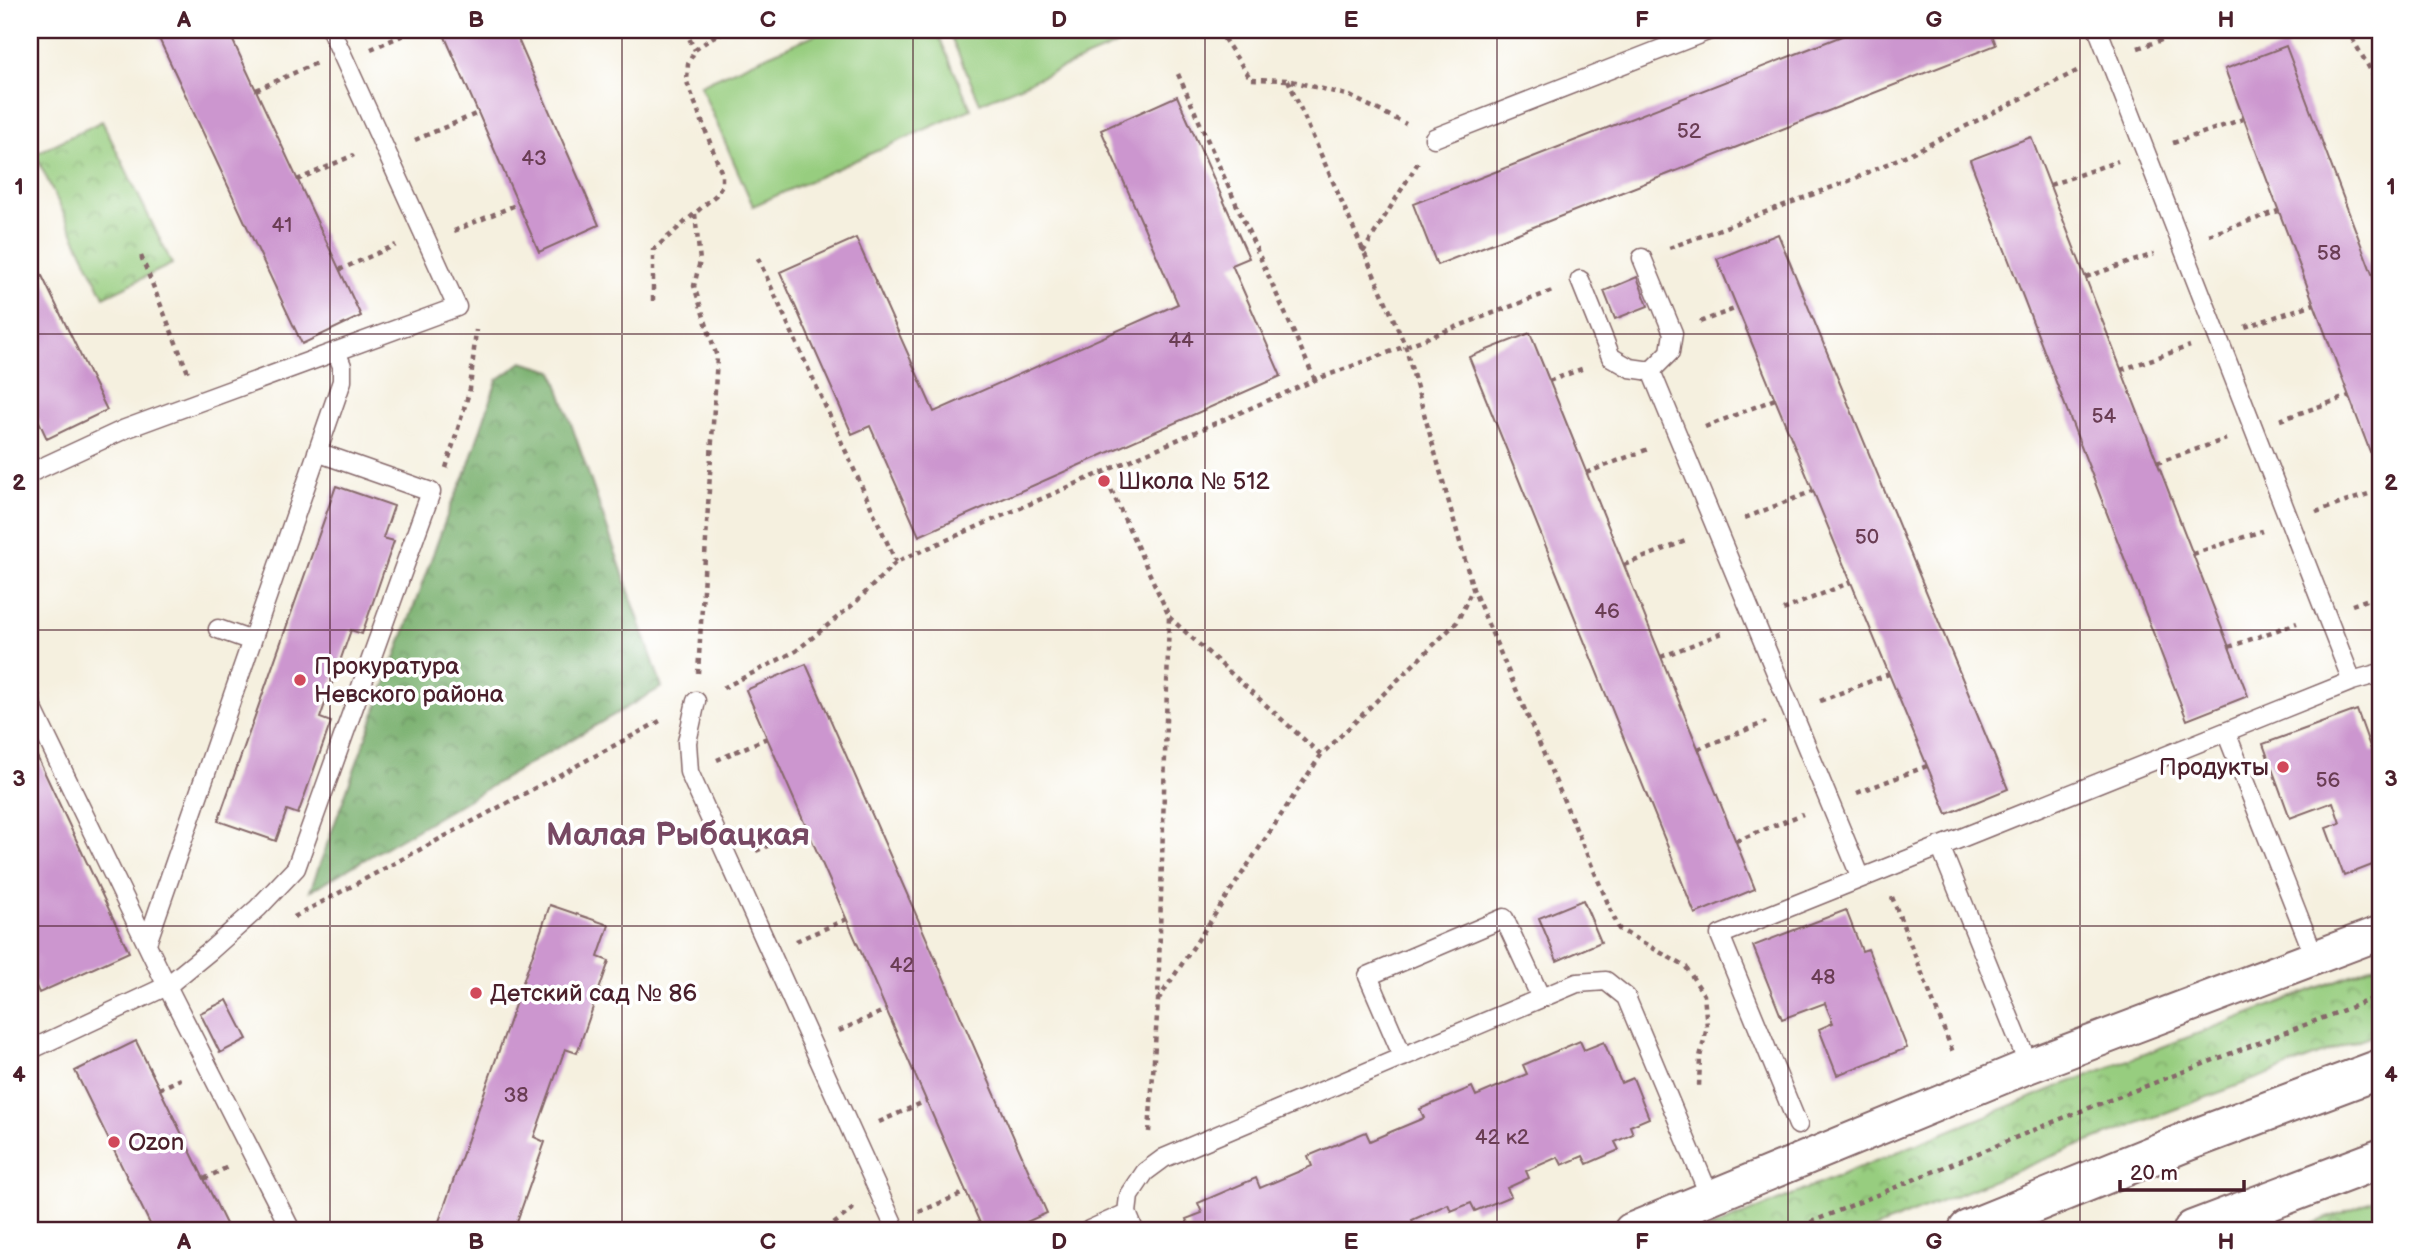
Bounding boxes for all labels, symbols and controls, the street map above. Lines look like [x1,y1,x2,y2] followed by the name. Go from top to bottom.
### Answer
[176,6,192,34] text: A
[468,6,484,34] text: B
[760,6,776,34] text: C
[1051,6,1067,34] text: D
[1344,6,1359,34] text: E
[1635,6,1649,34] text: F
[1926,6,1943,34] text: G
[2217,6,2235,34] text: H
[1677,119,1702,144] house number: 52
[521,146,547,171] house number: 43
[14,173,24,201] text: 1
[2386,173,2396,201] text: 1
[272,213,292,238] house number: 41
[2317,241,2341,266] house number: 58
[1168,328,1194,353] house number: 44
[2092,404,2117,429] house number: 54
[1118,467,1270,496] place label: Школа № 512
[12,469,26,497] text: 2
[2384,469,2398,497] text: 2
[1096,473,1112,489] marker: Школа № 512
[1855,525,1879,550] house number: 50
[1594,599,1620,624] house number: 46
[314,652,504,709] place label: Прокуратура Невского района
[292,672,308,688] marker: Прокуратура Невского района
[2159,753,2269,782] place label: Продукты
[2275,759,2291,775] marker: Продукты
[12,765,26,793] text: 3
[2384,765,2398,793] text: 3
[2316,768,2341,793] house number: 56
[546,816,810,855] district label: Малая Рыбацкая
[889,953,915,978] house number: 42
[1810,965,1836,990] house number: 48
[490,979,697,1008] place label: Детский сад № 86
[468,985,484,1001] marker: Детский сад № 86
[12,1061,26,1089] text: 4
[2384,1061,2398,1089] text: 4
[503,1083,529,1108] house number: 38
[1475,1125,1530,1150] house number: 42 к2
[128,1128,184,1157] place label: Ozon
[106,1134,122,1150] marker: Ozon
[2120,1148,2244,1192] scale bar
[2130,1161,2178,1186] text: 20 m
[176,1228,192,1256] text: A
[468,1228,484,1256] text: B
[760,1228,776,1256] text: C
[1051,1228,1067,1256] text: D
[1344,1228,1359,1256] text: E
[1635,1228,1649,1256] text: F
[1926,1228,1943,1256] text: G
[2217,1228,2235,1256] text: H

